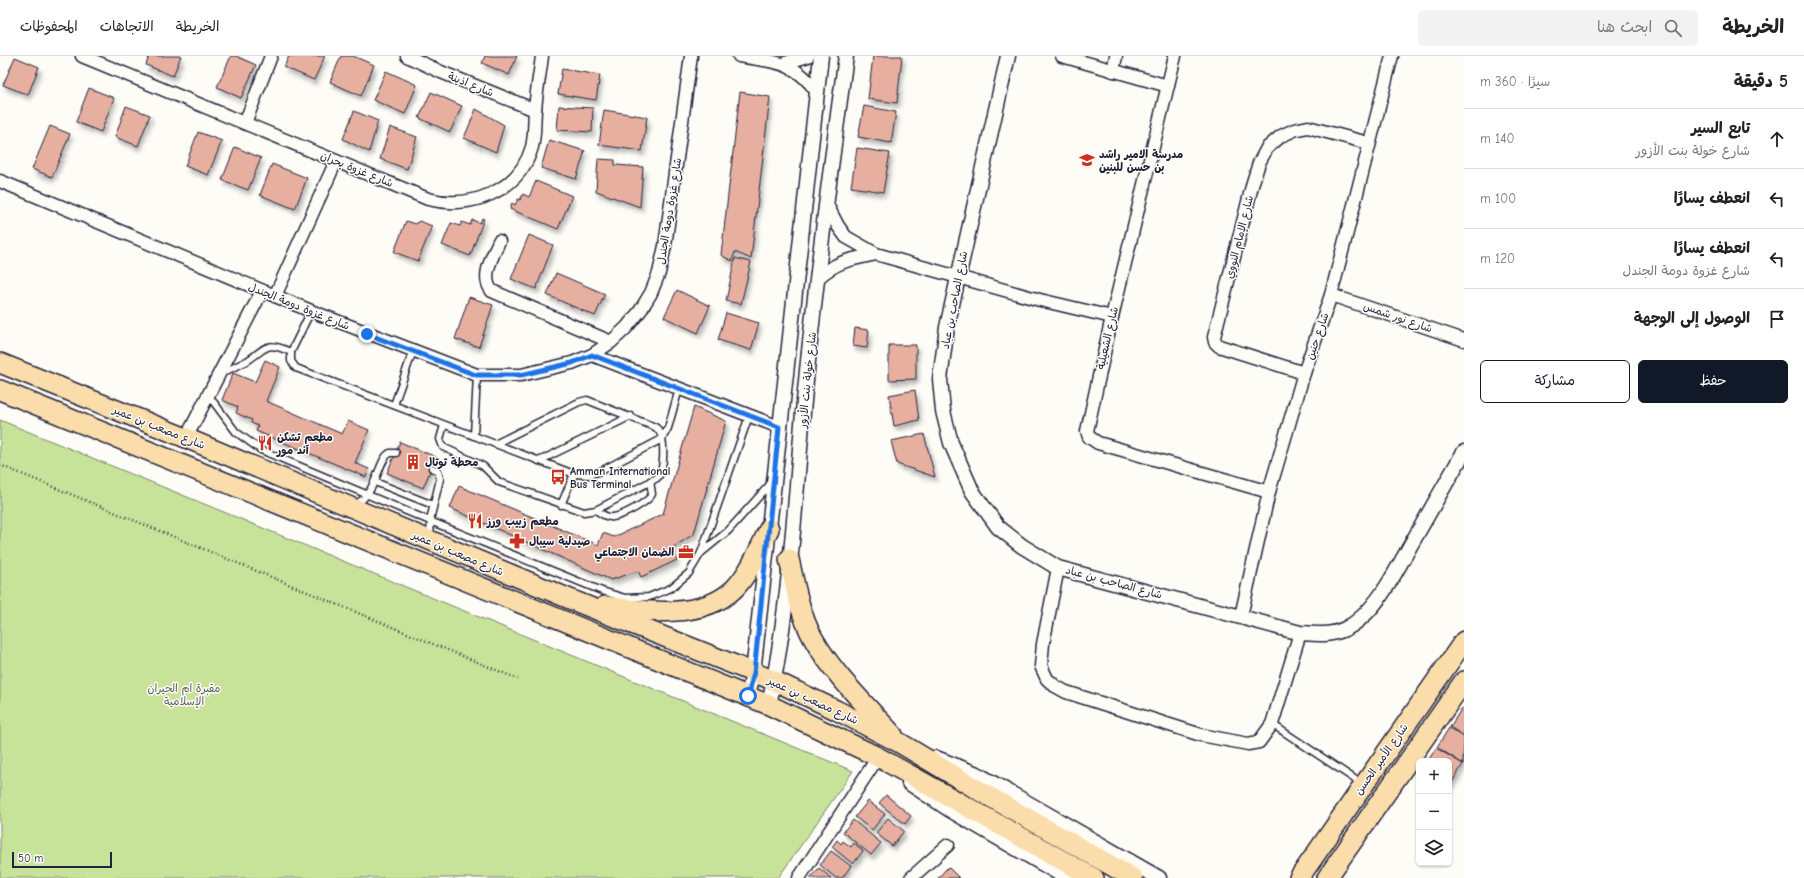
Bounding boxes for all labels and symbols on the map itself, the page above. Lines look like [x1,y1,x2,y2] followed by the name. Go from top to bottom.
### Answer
[445,69,495,101] street label: شارع اذينة
[1099,148,1183,174] place label: مدرسة الامير راشد بن حسن للبنين
[318,149,395,192] street label: شارع غزوة بحران
[1078,151,1096,169] school or university icon: مدرسة الامير راشد بن حسن للبنين
[655,157,686,266] street label: شارع غزوة دومة الجندل
[1223,194,1258,281] street label: شارع الإمام النووي
[939,250,972,351] street label: شارع الصاحب بن عباد
[246,280,351,335] street label: شارع غزوة دومة الجندل
[1361,300,1434,337] street label: شارع نور شمس
[1094,305,1123,371] street label: شارع الشعيلية
[1303,311,1333,362] street label: شارع حنين
[358,325,376,343] route end
[795,331,821,430] street label: شارع خولة بنت الأزور
[109,403,207,454] street label: شارع مصعب بن عمير
[276,431,333,458] place label: مطعم تشكن آند مور
[256,434,274,452] restaurant icon: مطعم تشكن آند مور
[404,453,422,471] building icon: محطة توتال
[425,456,479,470] place label: محطة توتال
[570,465,670,491] place label: Amman International Bus Terminal
[549,468,567,486] bus stop icon: Amman International Bus Terminal
[466,512,484,530] restaurant icon: مطعم زبيب ورز
[486,515,559,530] place label: مطعم زبيب ورز
[408,528,506,580] street label: شارع مصعب بن عمير
[508,532,526,550] pharmacy icon: صيدلية سيبال
[529,535,590,548] place label: صيدلية سيبال
[677,543,695,561] office icon: الضمان الاجتماعي
[595,546,674,562] place label: الضمان الاجتماعي
[1064,563,1164,604] street label: شارع الصاحب بن عباد
[764,673,860,729] street label: شارع مصعب بن عمير
[148,682,220,709] park label: مقبرة ام الحيران الإسلامية
[739,687,757,705] route start
[1351,721,1412,799] street label: شارع الأمير الحسن
[12,850,112,869] scale bar

